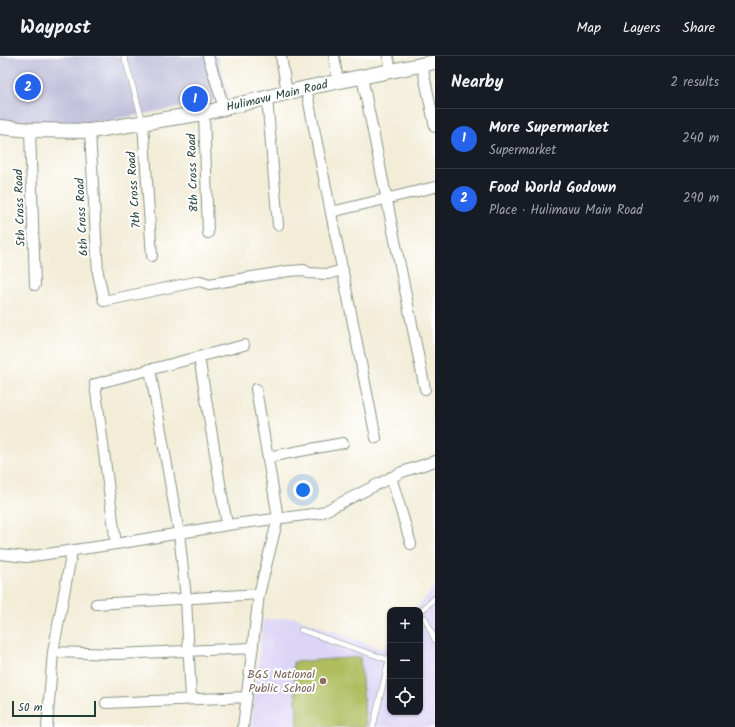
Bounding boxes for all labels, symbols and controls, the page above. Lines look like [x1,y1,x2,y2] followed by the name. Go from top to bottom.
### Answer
[20,13,91,43] text: Waypost
[577,17,601,39] text: Map
[623,17,661,39] text: Layers
[683,17,715,39] text: Share
[451,69,503,96] text: Nearby
[15,72,41,102] pin: 2
[671,72,719,93] text: 2 results
[224,75,331,117] street label: Hulimavu Main Road
[182,84,208,114] pin: 1
[489,116,609,140] text: More Supermarket
[462,128,466,149] text: 1
[682,128,719,149] text: 240 m
[182,132,204,213] street label: 8th Cross Road
[489,140,556,161] text: Supermarket
[122,150,146,229] street label: 7th Cross Road
[9,168,31,247] street label: 5th Cross Road
[70,176,94,257] street label: 6th Cross Road
[489,176,616,200] text: Food World Godown
[460,188,468,209] text: 2
[683,188,719,209] text: 290 m
[489,200,643,221] text: Place · Hulimavu Main Road
[293,480,313,500] your location
[387,607,423,715] map controls
[387,607,423,643] button: +
[387,643,423,679] button: −
[247,665,315,698] place label: BGS National Public School
[318,676,328,686] marker: BGS National Public School
[387,679,423,715] button: locate
[12,699,96,718] scale bar
[18,699,43,717] text: 50 m

